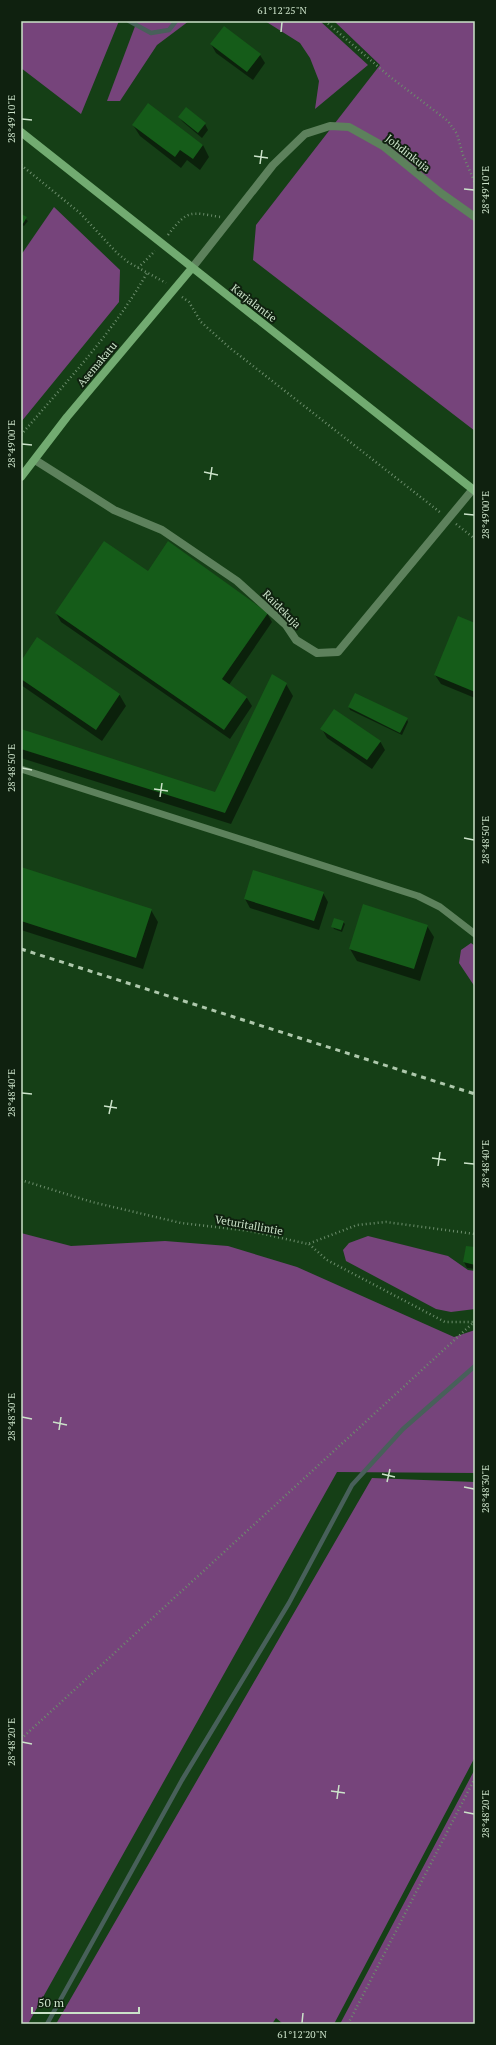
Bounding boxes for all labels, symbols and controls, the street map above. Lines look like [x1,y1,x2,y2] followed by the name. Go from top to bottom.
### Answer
[257,4,307,17] text: 61°12'25"N
[5,95,18,143] text: 28°49'10"E
[383,131,434,175] street label: Johdinkuja
[479,166,492,214] text: 28°49'10"E
[228,281,280,325] street label: Karjalantie
[74,338,120,389] street label: Asemakatu
[5,420,18,468] text: 28°49'00"E
[479,491,492,539] text: 28°49'00"E
[260,587,304,631] street label: Raidekuja
[5,744,18,792] text: 28°48'50"E
[479,816,492,864] text: 28°48'50"E
[5,1069,18,1117] text: 28°48'40"E
[479,1140,492,1188] text: 28°48'40"E
[214,1212,285,1238] street label: Veturitallintie
[5,1393,18,1441] text: 28°48'30"E
[479,1465,492,1513] text: 28°48'30"E
[5,1718,18,1766] text: 28°48'20"E
[479,1790,492,1838] text: 28°48'20"E
[32,1989,139,2015] scale bar
[38,1995,65,2010] text: 50 m
[277,2028,327,2041] text: 61°12'20"N

